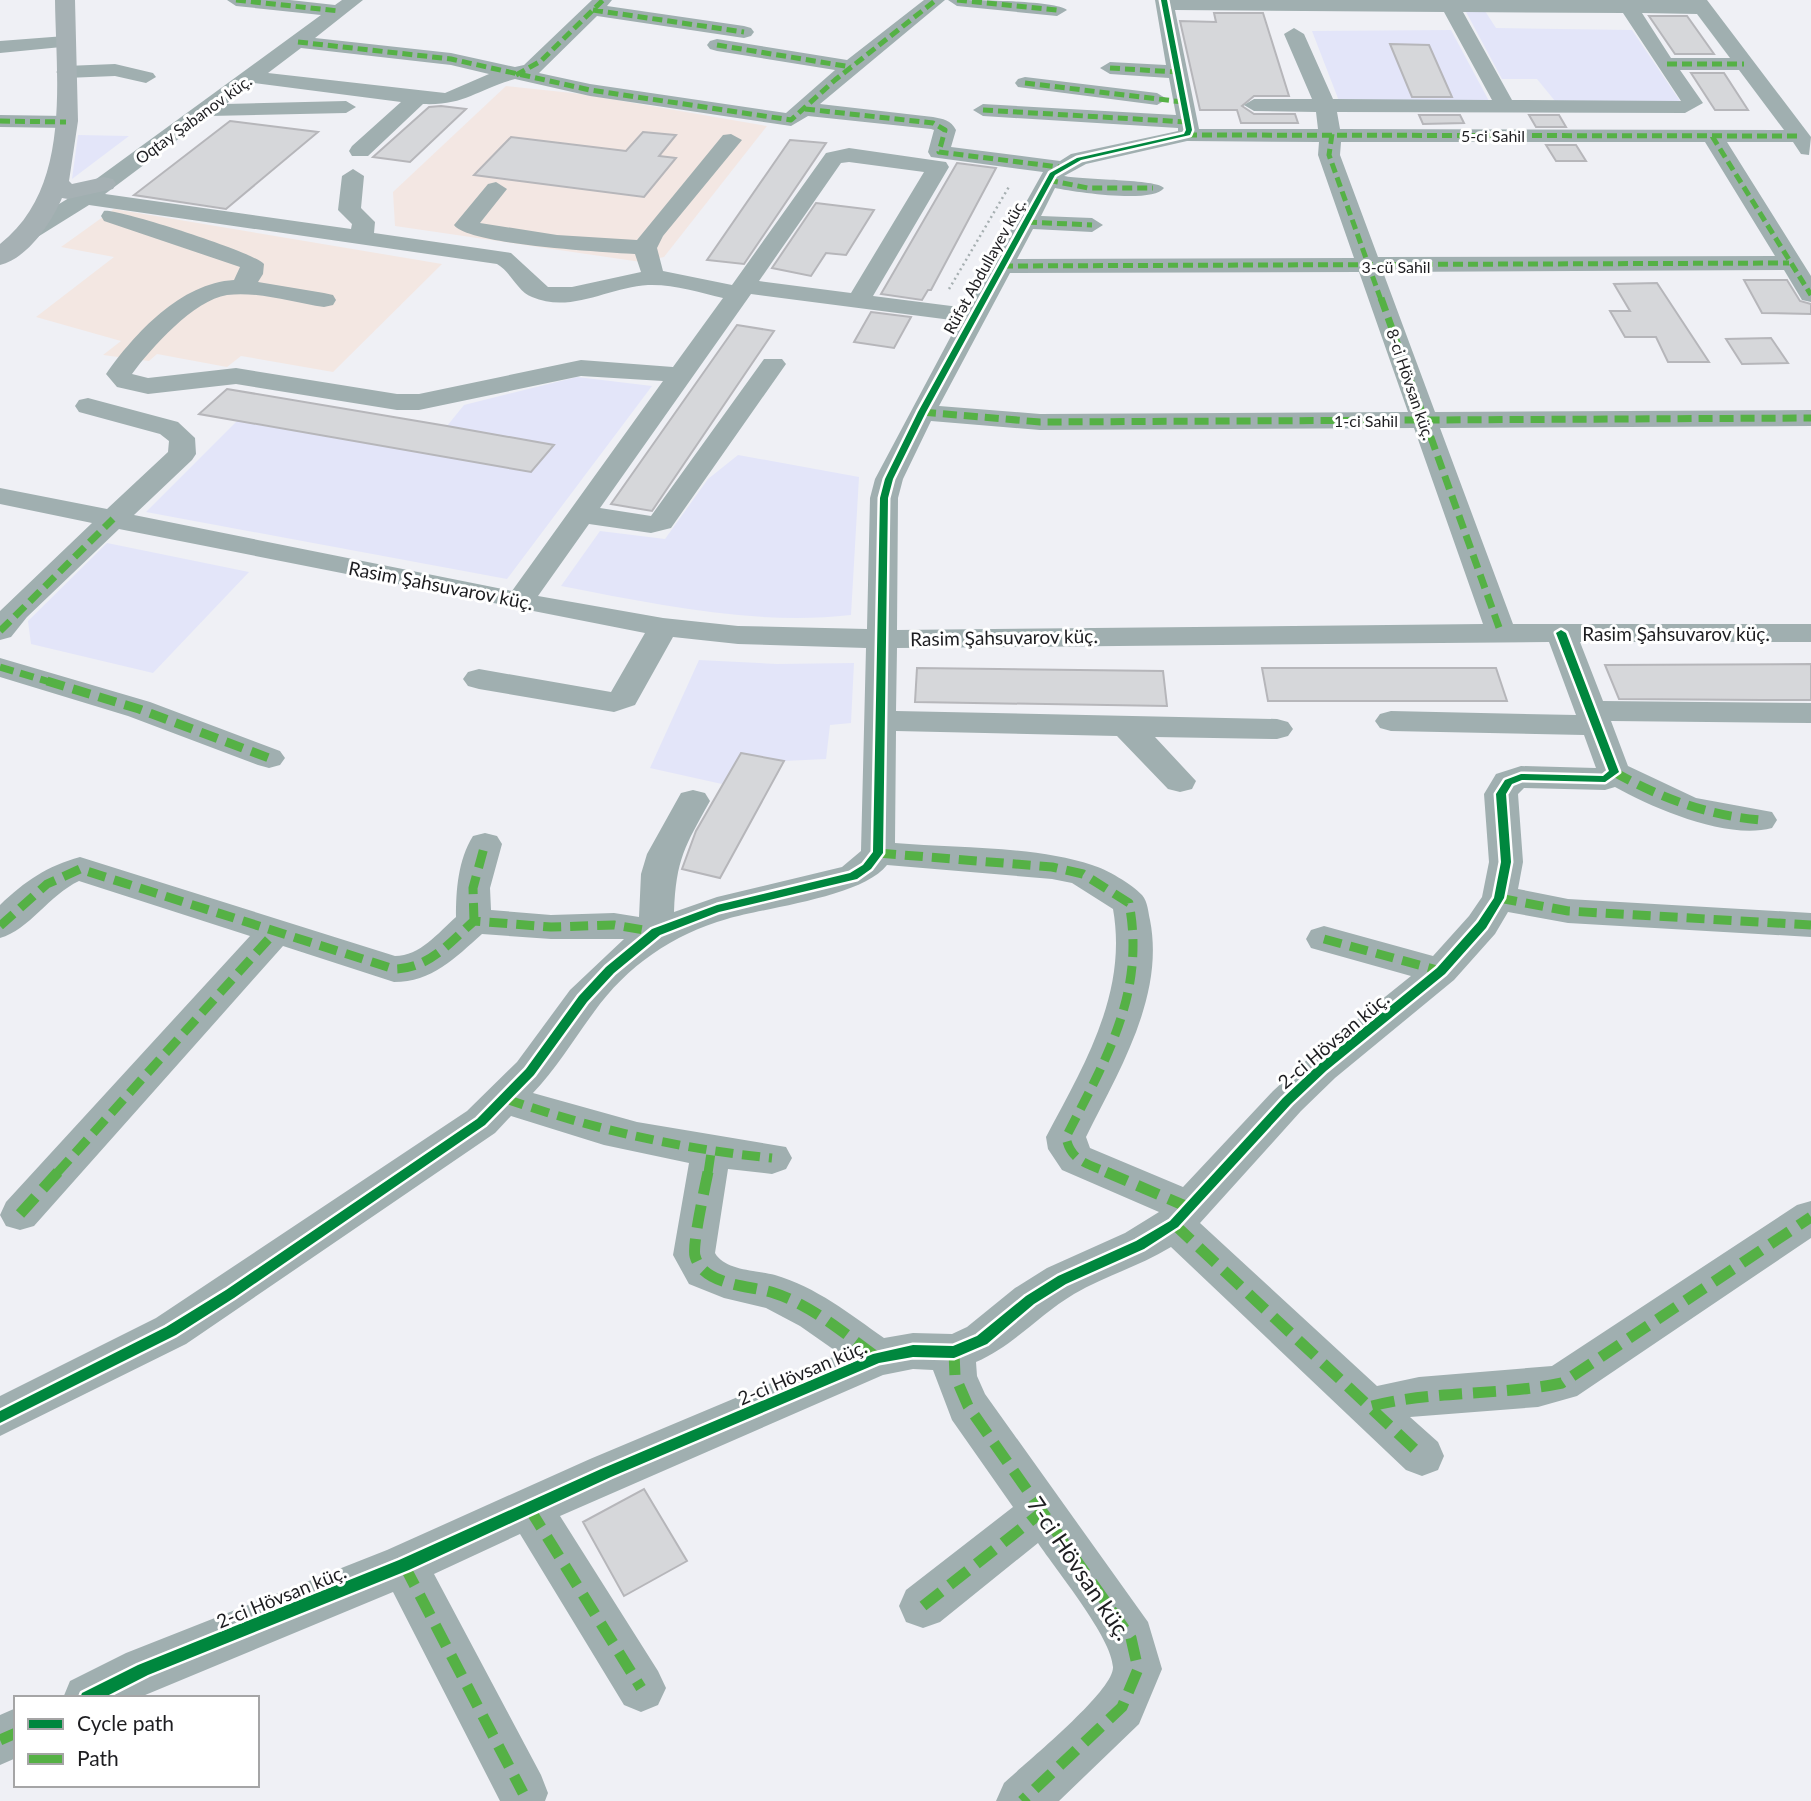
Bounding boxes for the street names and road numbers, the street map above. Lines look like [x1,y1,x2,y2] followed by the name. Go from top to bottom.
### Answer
[131,71,255,167] street label: Oqtay Şabanov küç.
[1461,126,1525,145] street label: 5-ci Sahil
[939,195,1029,337] street label: Rüfət Abdullayev küç.
[1362,257,1430,276] street label: 3-cü Sahil
[1383,326,1439,442] street label: 8-ci Hövsan küç.
[1334,411,1398,430] street label: 1-ci Sahil
[347,556,535,614] street label: Rasim Şahsuvarov küç.
[1582,622,1770,645] street label: Rasim Şahsuvarov küç.
[910,624,1098,650] street label: Rasim Şahsuvarov küç.
[1273,987,1393,1093] street label: 2-ci Hövsan küç.
[734,1334,870,1410] street label: 2-ci Hövsan küç.
[1022,1491,1138,1645] street label: 7-ci Hövsan küç.
[213,1560,349,1632] street label: 2-ci Hövsan küç.

